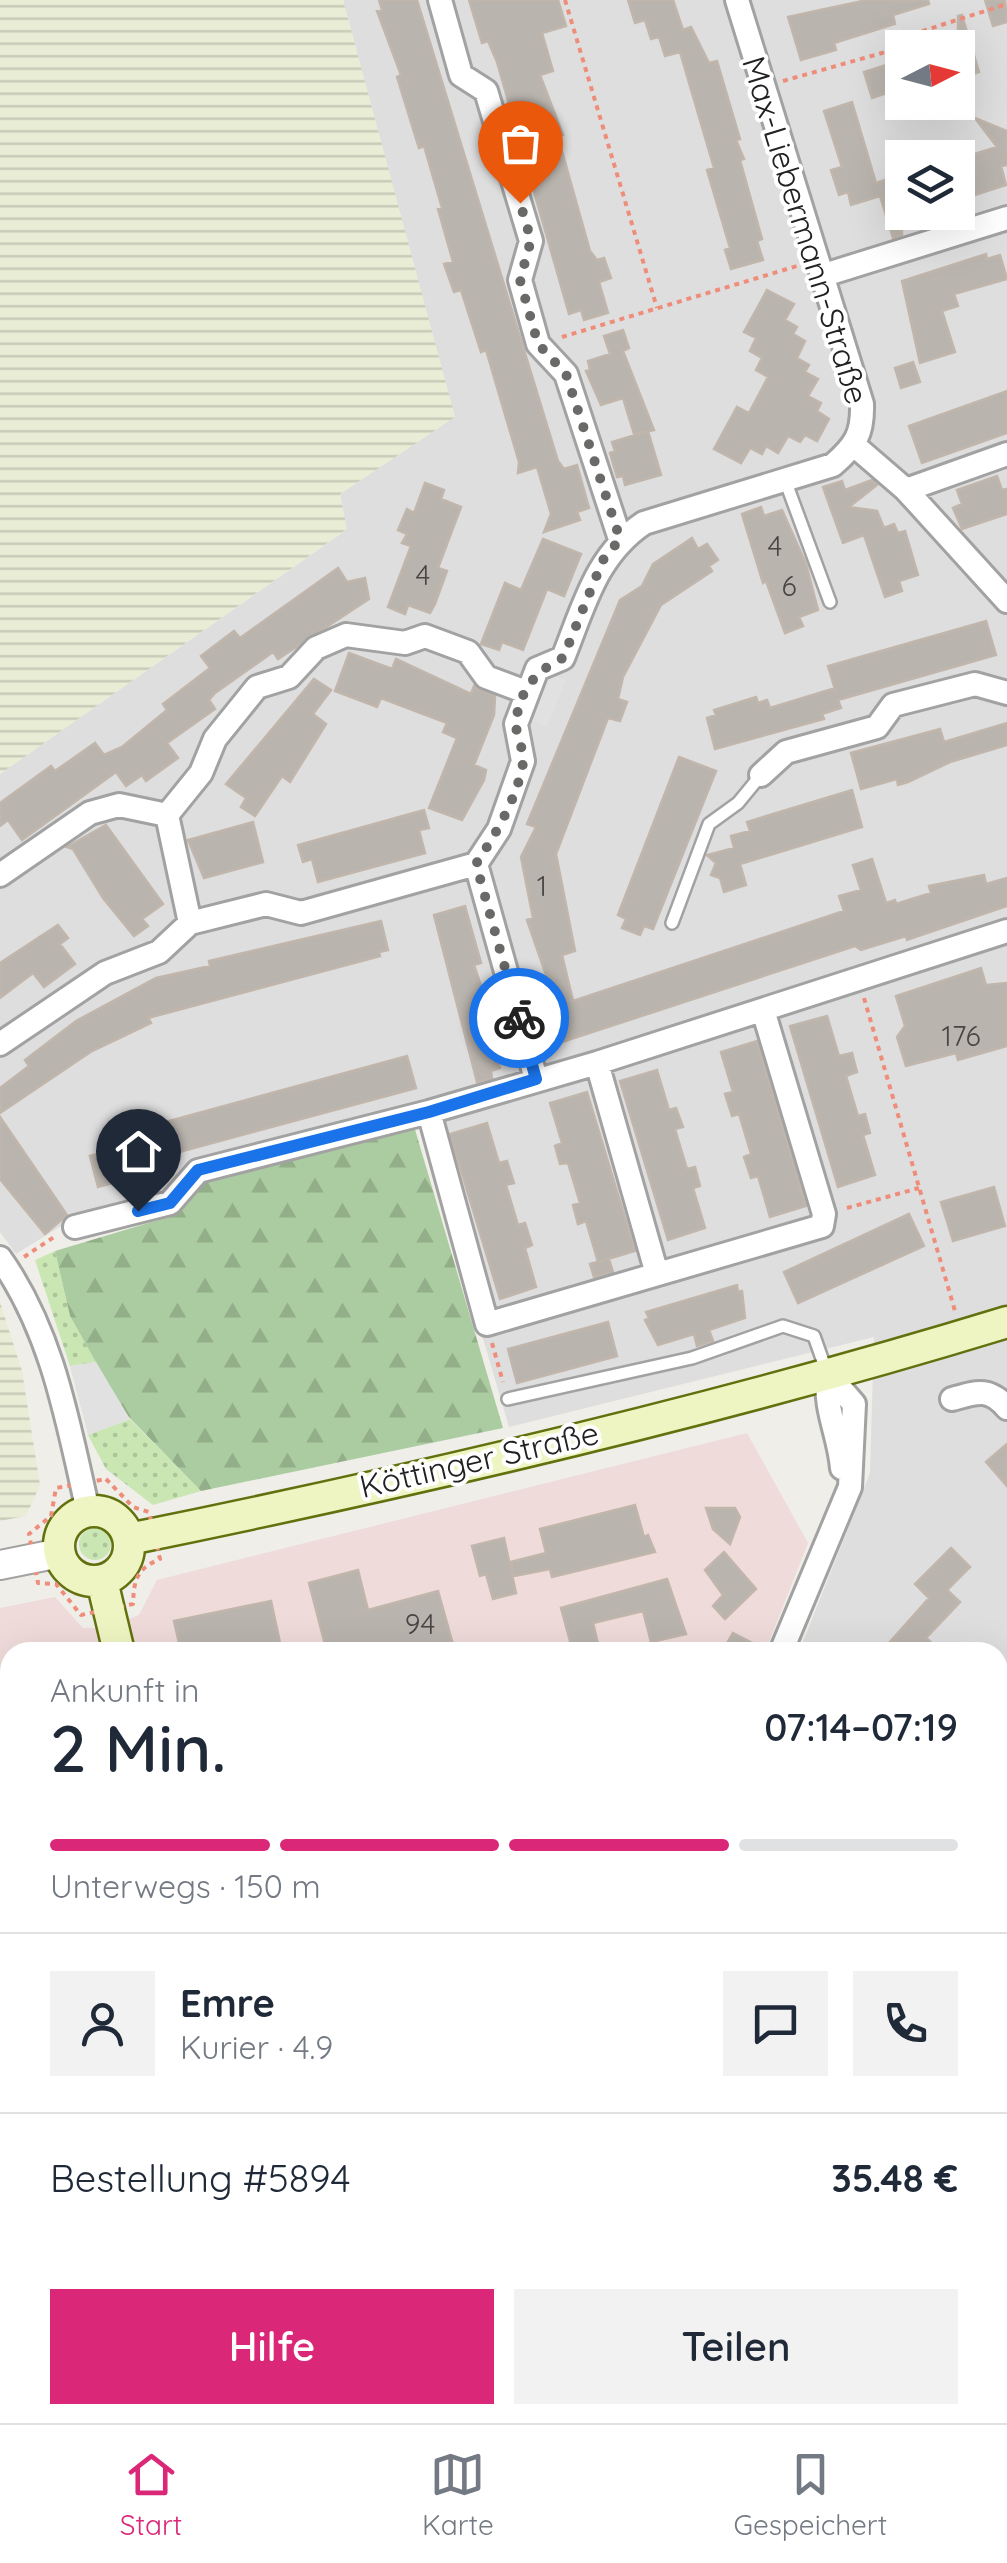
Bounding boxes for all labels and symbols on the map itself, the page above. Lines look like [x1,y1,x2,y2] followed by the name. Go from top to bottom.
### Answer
[885,30,975,120] north arrow
[734,51,878,409] street label: Max-Liebermann-Straße
[478,101,563,204] pin
[768,528,782,563] house number: 4
[416,557,430,592] house number: 4
[781,568,797,603] house number: 6
[537,868,547,903] house number: 1
[469,968,569,1068] courier
[942,1018,980,1053] house number: 176
[96,1109,181,1212] pin
[356,1412,602,1506] street label: Köttinger Straße
[405,1606,435,1641] house number: 94

